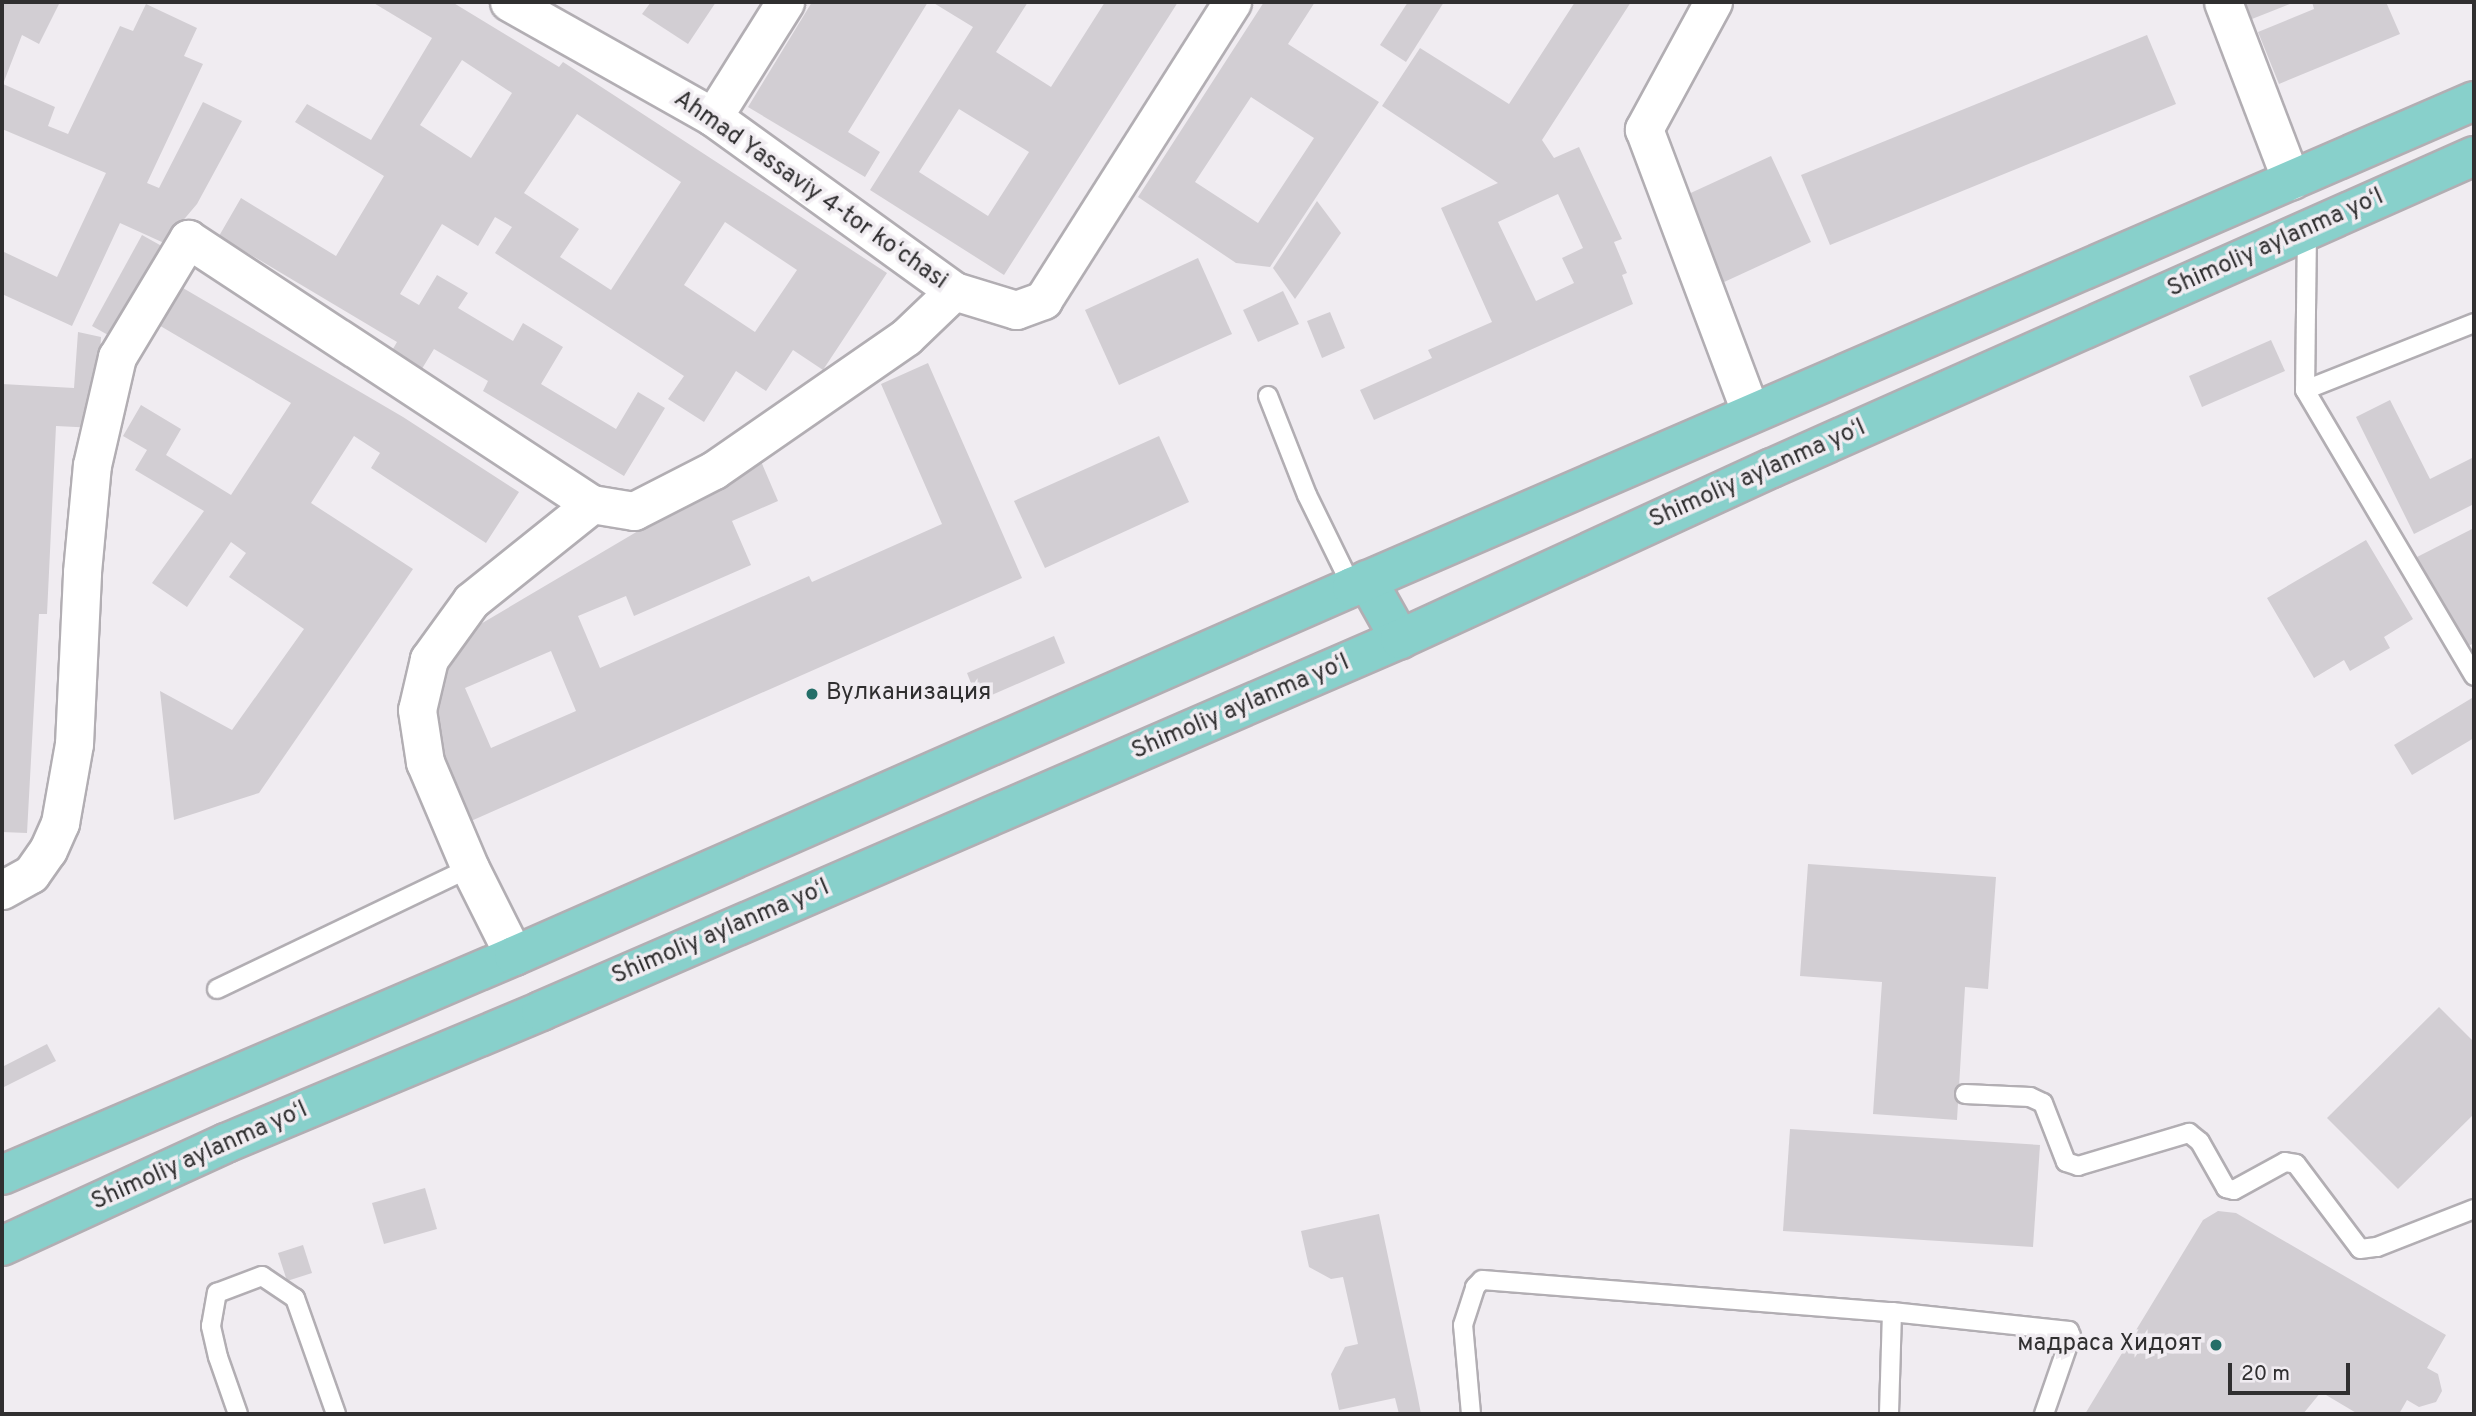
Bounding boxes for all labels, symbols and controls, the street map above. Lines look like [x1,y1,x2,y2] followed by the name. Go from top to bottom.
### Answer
[667,85,953,297] street label: Ahmad Yassaviy 4-tor koʻchasi
[2164,183,2388,305] street label: Shimoliy aylanma yoʻl
[1646,414,1870,536] street label: Shimoliy aylanma yoʻl
[1128,649,1354,767] street label: Shimoliy aylanma yoʻl
[826,680,991,708] place label: Вулканизация
[804,686,820,702] marker: Вулканизация
[608,874,834,992] street label: Shimoliy aylanma yoʻl
[88,1096,312,1218] street label: Shimoliy aylanma yoʻl
[2017,1331,2202,1359] place label: мадраса Хидоят
[2208,1337,2224,1353] marker: мадраса Хидоят
[2231,1350,2354,1394] scale bar
[2241,1361,2290,1388] text: 20 m

